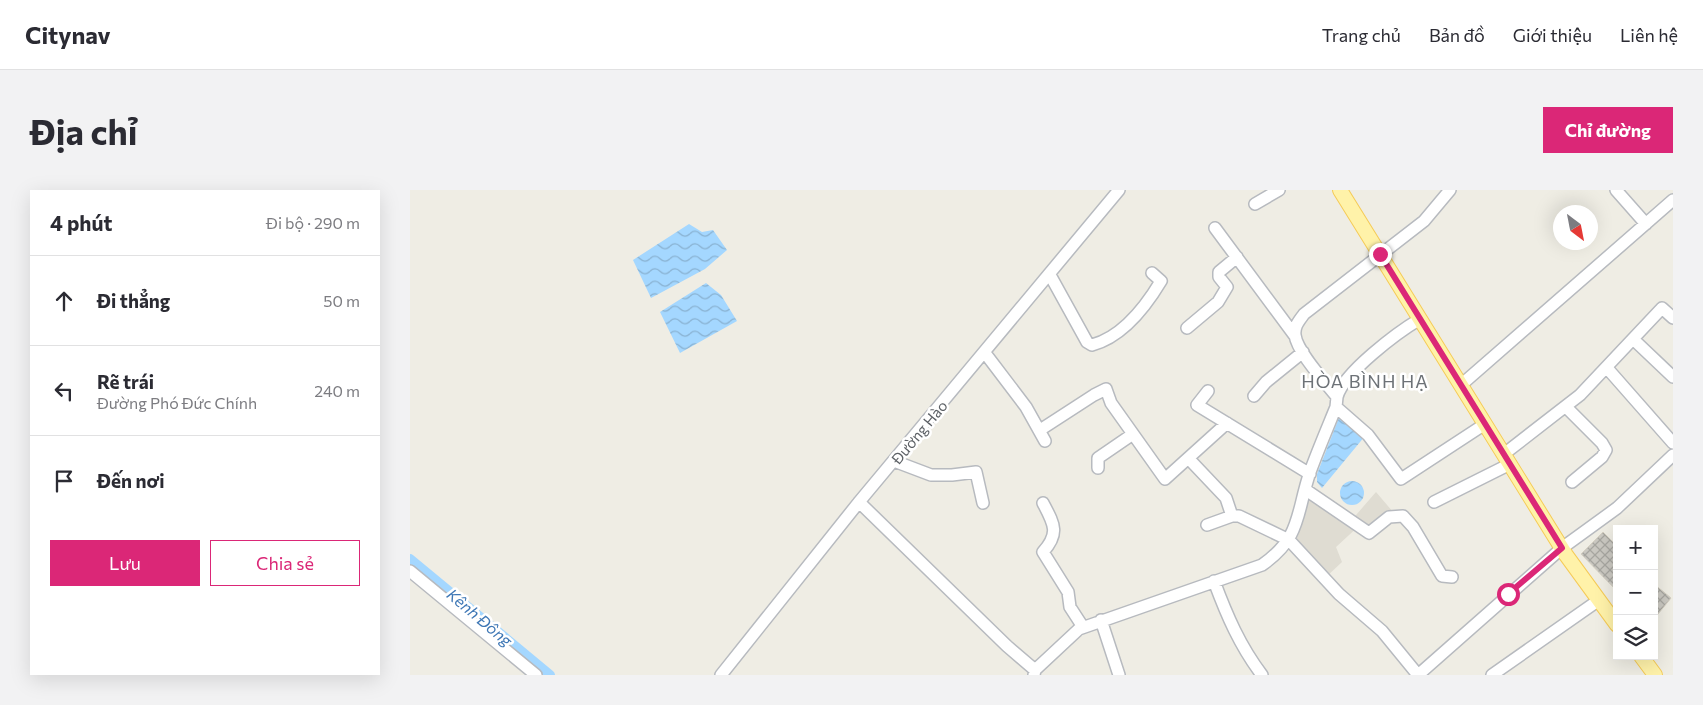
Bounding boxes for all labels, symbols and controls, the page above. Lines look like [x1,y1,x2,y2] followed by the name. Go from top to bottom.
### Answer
[25,20,111,49] text: Citynav
[1322,24,1401,46] text: Trang chủ
[1429,24,1485,46] text: Bản đồ
[1513,24,1592,46] text: Giới thiệu
[1620,24,1678,46] text: Liên hệ
[1543,107,1673,153] button: Chỉ đường
[30,109,138,152] text: Địa chỉ
[1553,205,1598,250] north arrow
[50,210,112,235] text: 4 phút
[266,213,360,232] text: Đi bộ · 290 m
[1369,243,1392,266] route end
[50,287,78,315] icon: ahead
[97,289,170,312] text: Đi thẳng
[323,291,360,310] text: 50 m
[97,370,154,393] text: Rẽ trái
[1301,370,1429,392] district label: HÒA BÌNH HẠ
[50,377,78,405] icon: left
[314,381,360,400] text: 240 m
[97,393,257,412] text: Đường Phó Đức Chính
[887,396,951,468] street label: Đường Hào
[50,467,78,495] icon: arrive
[97,469,165,492] text: Đến nơi
[1613,525,1658,660] map controls
[1613,525,1658,570] button: +
[50,540,200,586] button: Lưu
[210,540,360,586] button: Chia sẻ
[1613,570,1658,615] button: −
[1497,583,1520,606] route start
[444,584,517,651] water label: Kênh Đông
[1613,615,1658,660] button: layers

